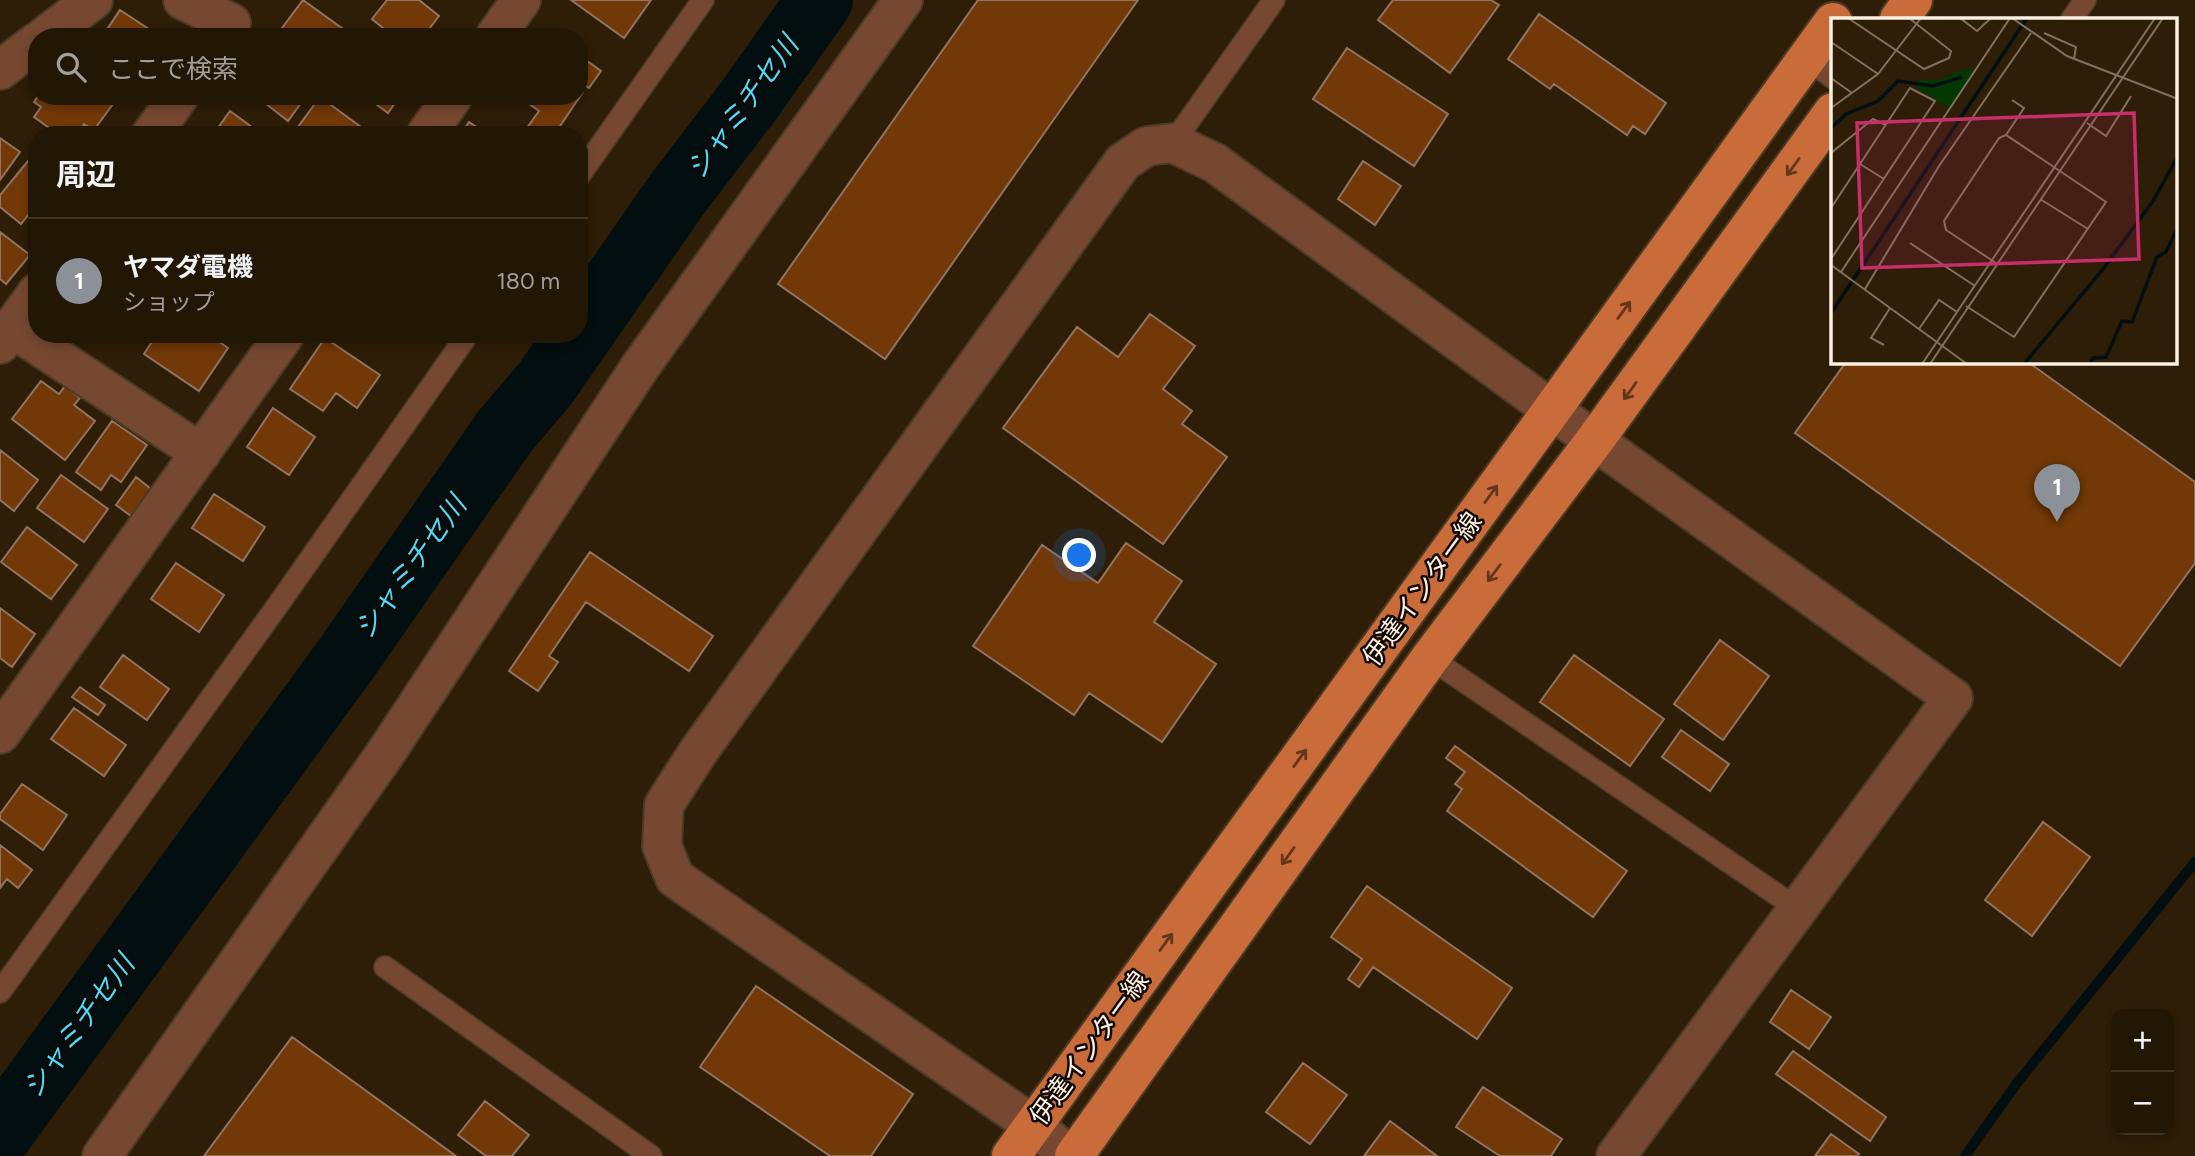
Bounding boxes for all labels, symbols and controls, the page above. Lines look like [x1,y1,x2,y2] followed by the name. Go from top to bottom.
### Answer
[1831,18,2178,364] inset map
[679,27,807,185] water label: シャミチセ川
[28,28,588,105] search box
[52,48,90,86] icon: search
[108,53,238,85] text: ここで検索
[56,156,116,193] text: 周辺
[1785,157,1800,176] one-way arrow
[123,251,253,283] text: ヤマダ電機
[74,267,84,295] text: 1
[496,267,560,295] text: 180 m
[123,288,215,316] text: ショップ
[1617,301,1632,320] one-way arrow
[1623,381,1638,400] one-way arrow
[2034,464,2080,522] pin: 1
[1484,485,1498,504] one-way arrow
[347,487,475,645] water label: シャミチセ川
[1356,506,1488,672] street label: 伊達インター線
[1062,538,1096,572] your location
[1487,563,1502,582] one-way arrow
[1293,749,1307,768] one-way arrow
[1281,846,1296,865] one-way arrow
[1159,933,1173,952] one-way arrow
[15,946,143,1104] water label: シャミチセ川
[1023,965,1155,1131] street label: 伊達インター線
[2111,1009,2174,1135] map controls
[2111,1009,2174,1072] button: +
[2111,1072,2174,1135] button: −

